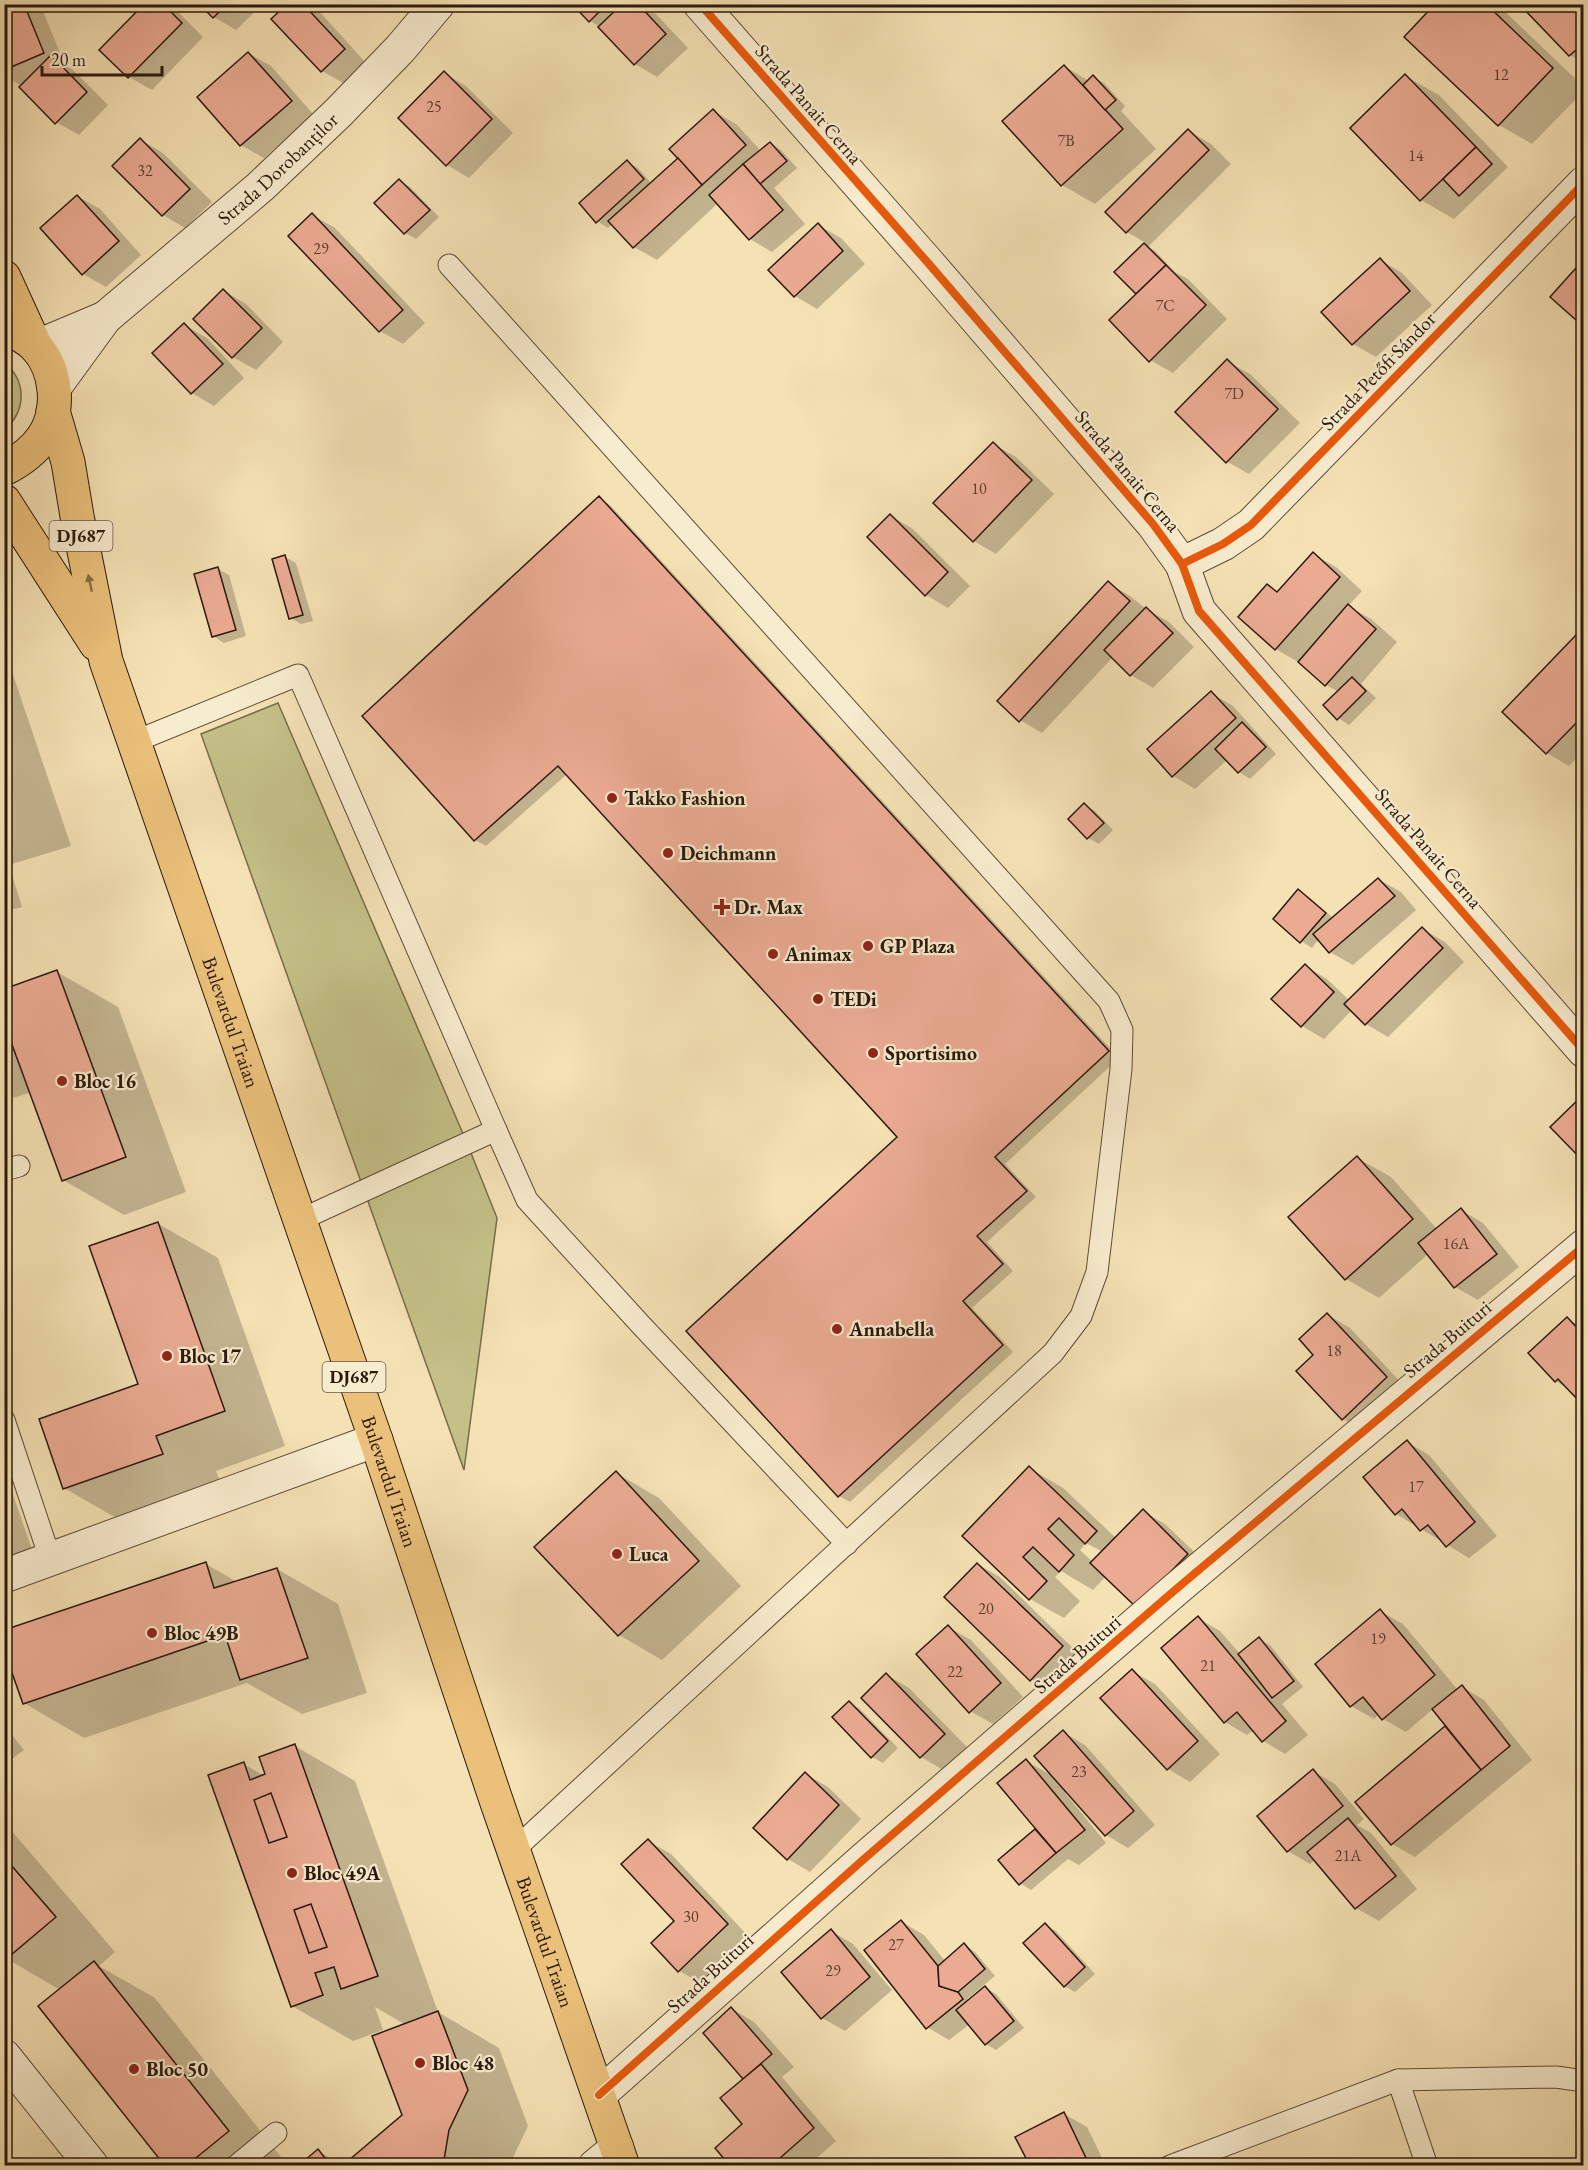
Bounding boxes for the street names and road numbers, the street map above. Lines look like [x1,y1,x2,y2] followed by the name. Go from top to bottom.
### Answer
[750,38,868,170] street label: Strada Panait Cerna
[212,106,344,231] street label: Strada Dorobanților
[1315,306,1441,436] street label: Strada Petőfi Sándor
[1069,405,1187,537] street label: Strada Panait Cerna
[50,521,112,551] road number: DJ687
[1370,782,1488,914] street label: Strada Panait Cerna
[196,953,266,1092] street label: Bulevardul Traian
[1397,1294,1497,1384] street label: Strada Buituri
[322,1362,386,1392] road number: DJ687
[356,1412,424,1551] street label: Bulevardul Traian
[1028,1609,1126,1699] street label: Strada Buituri
[511,1873,580,2011] street label: Bulevardul Traian
[661,1927,759,2019] street label: Strada Buituri

